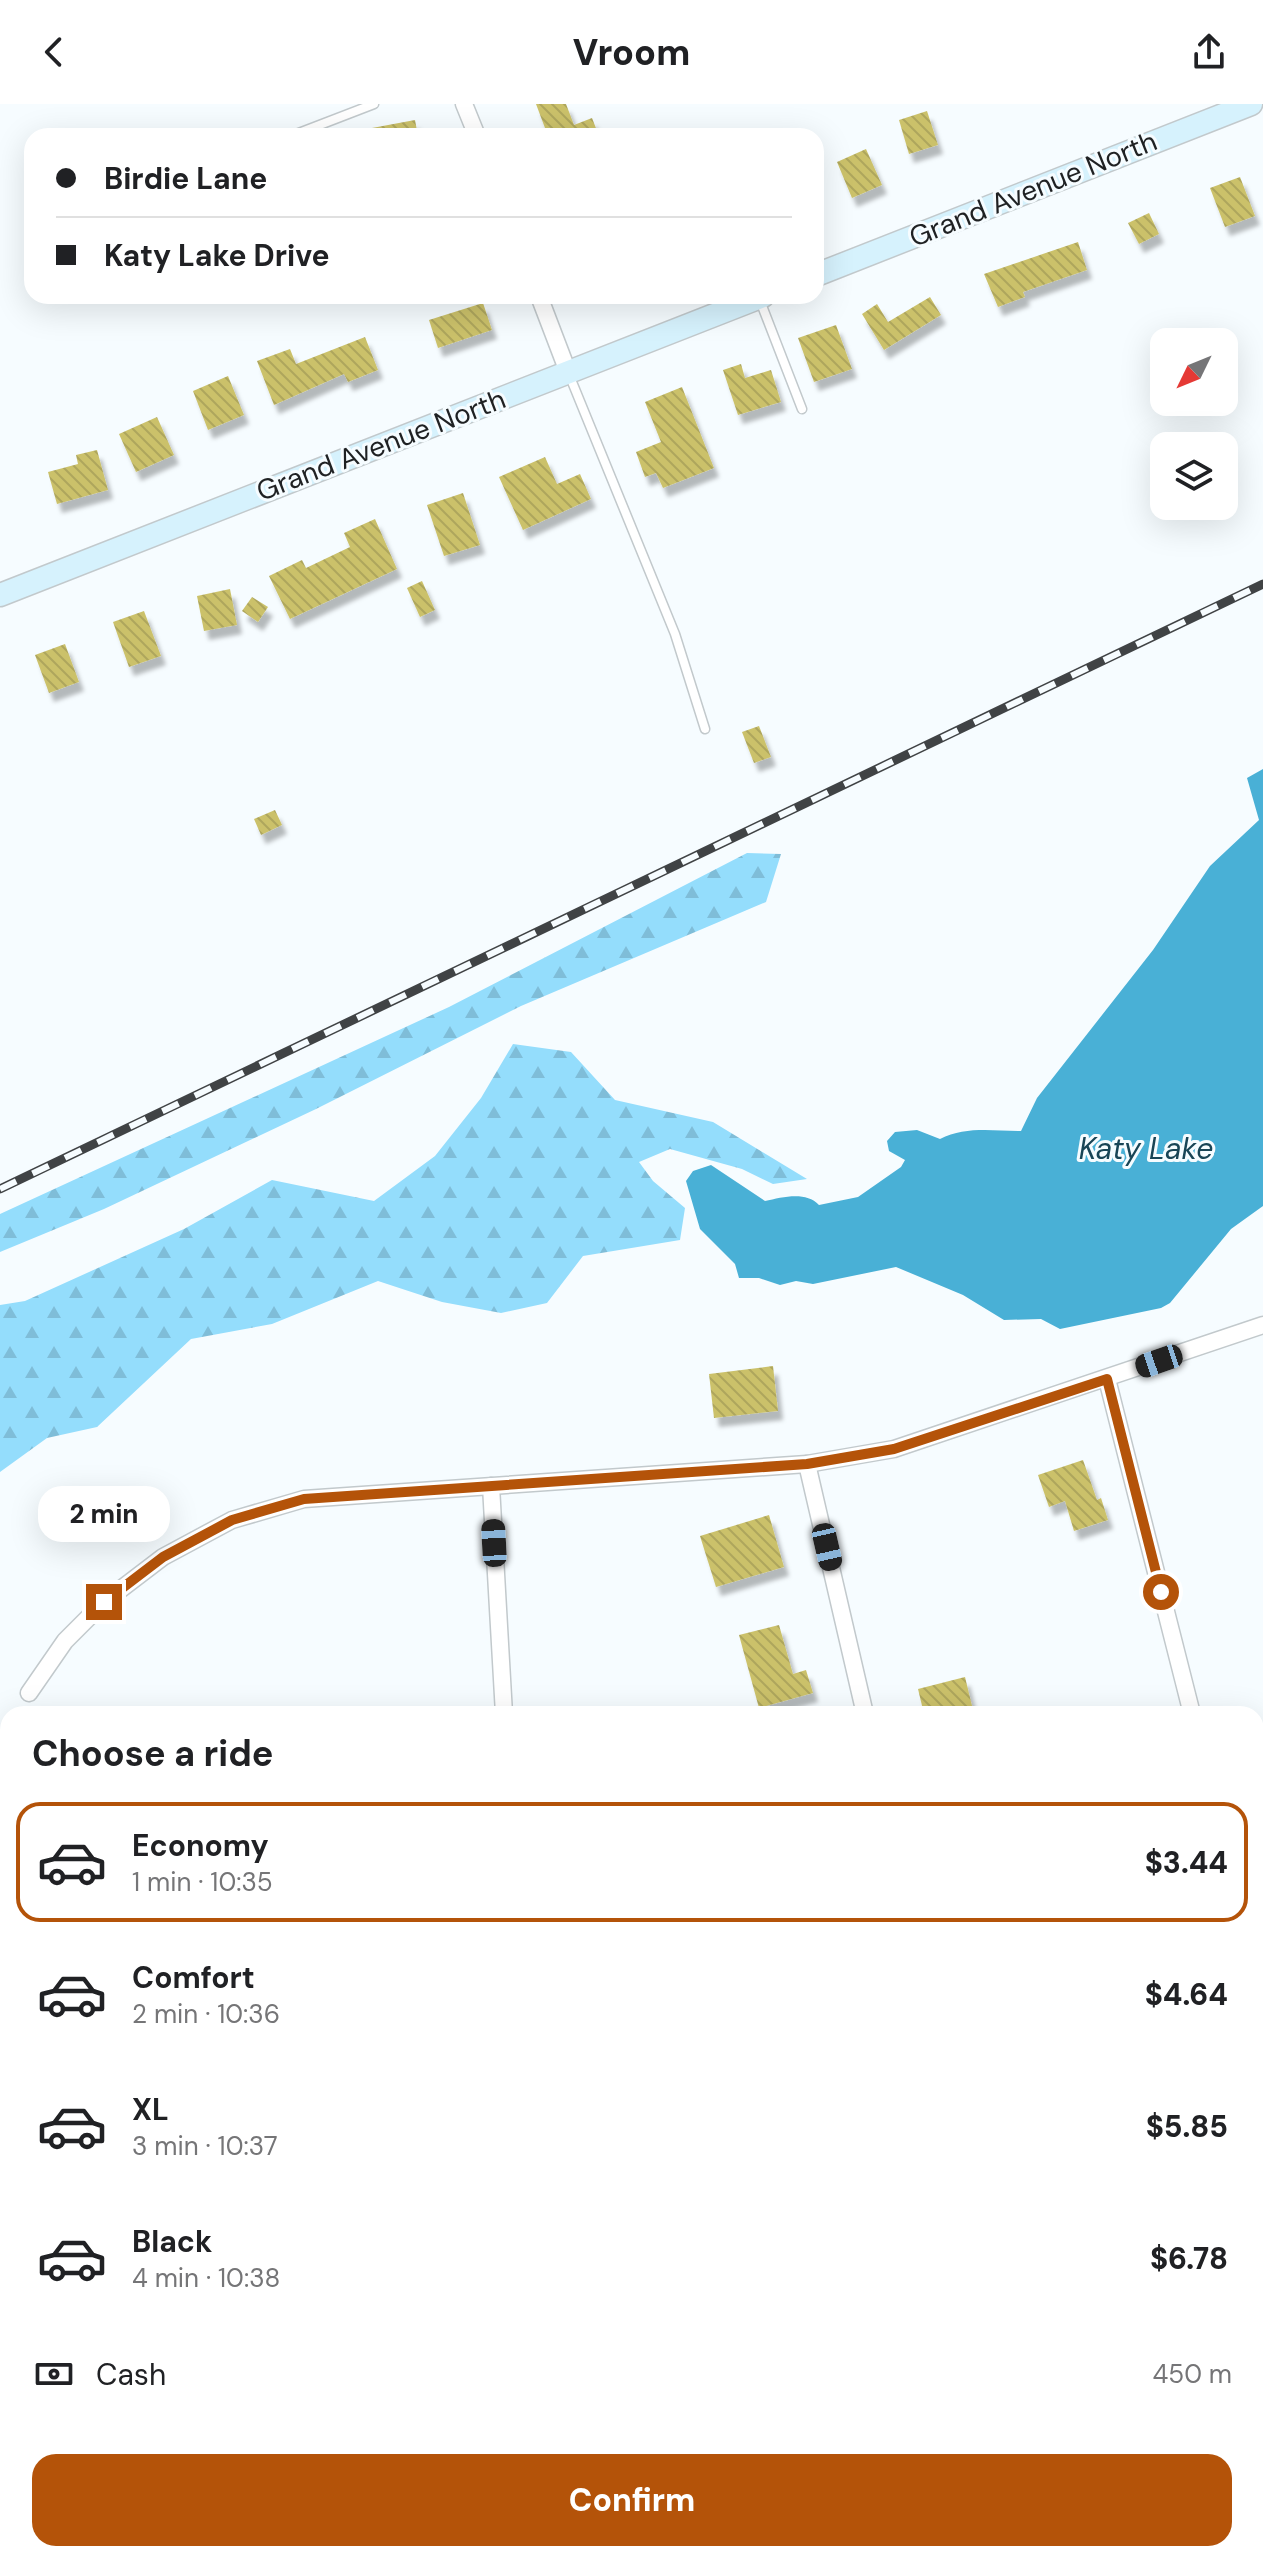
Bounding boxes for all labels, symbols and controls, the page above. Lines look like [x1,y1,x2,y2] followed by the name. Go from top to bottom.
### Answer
[573,29,690,76] text: Vroom
[32,30,76,74] icon: back
[1187,30,1231,74] icon: share
[904,122,1162,256] street label: Grand Avenue North
[104,159,267,198] text: Birdie Lane
[104,236,330,275] text: Katy Lake Drive
[1150,328,1238,416] north arrow
[1150,328,1238,520] map controls
[251,380,511,510] street label: Grand Avenue North
[1150,432,1238,520] button: layers
[1079,1129,1213,1168] water label: Katy Lake
[1132,1342,1186,1380] car
[38,1486,170,1542] callout: 2 min
[69,1497,139,1531] text: 2 min
[481,1518,507,1568] car
[810,1521,844,1573] car
[1143,1574,1179,1610] route start
[86,1584,122,1620] route end
[32,1730,273,1777] text: Choose a ride
[36,1826,108,1898] icon: car
[132,1826,269,1865] text: Economy
[1145,1843,1228,1882] text: $3.44
[132,1865,273,1899] text: 1 min · 10:35
[36,1958,108,2030] icon: car
[132,1958,255,1997] text: Comfort
[1145,1975,1228,2014] text: $4.64
[132,1997,280,2031] text: 2 min · 10:36
[36,2090,108,2162] icon: car
[132,2090,169,2129] text: XL
[1146,2107,1228,2146] text: $5.85
[132,2129,278,2163] text: 3 min · 10:37
[36,2222,108,2294] icon: car
[132,2222,212,2261] text: Black
[1150,2239,1228,2278] text: $6.78
[132,2261,280,2295] text: 4 min · 10:38
[32,2352,76,2396] icon: cash
[96,2355,166,2394] text: Cash
[1152,2357,1232,2391] text: 450 m
[32,2454,1232,2546] button: Confirm

